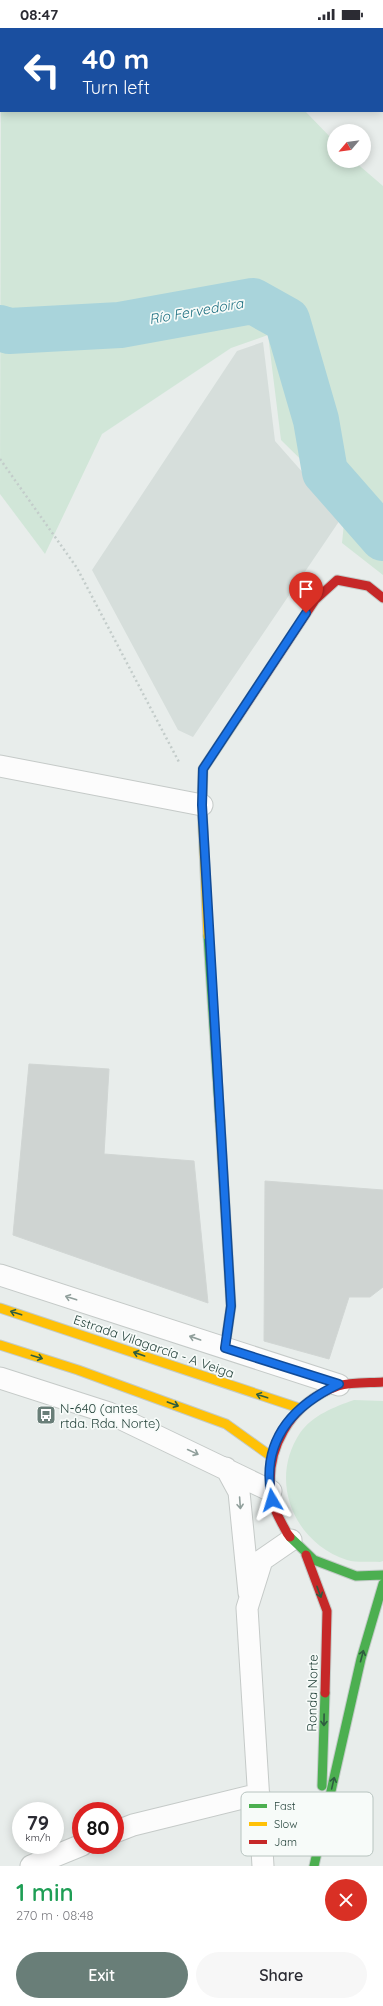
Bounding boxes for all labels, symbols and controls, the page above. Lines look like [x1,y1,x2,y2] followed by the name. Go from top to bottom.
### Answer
[20,5,58,24] text: 08:47
[82,41,149,76] text: 40 m
[16,44,68,96] icon: left
[82,76,150,99] text: Turn left
[327,124,371,168] north arrow
[327,124,371,168] map controls
[148,294,246,328] water label: Río Fervedoira
[289,572,323,613] pin
[295,578,317,600] icon: arrive
[65,1294,78,1301] one-way arrow
[10,1309,23,1316] one-way arrow
[72,1311,236,1381] street label: Estrada Vilagarcía - A Veiga
[189,1334,202,1341] one-way arrow
[133,1350,146,1357] one-way arrow
[31,1354,44,1361] one-way arrow
[256,1392,269,1399] one-way arrow
[60,1400,160,1431] place label: N-640 (antes rtda. Rda. Norte)
[167,1401,179,1409] one-way arrow
[35,1404,57,1426] bus stop icon: N-640 (antes rtda. Rda. Norte)
[187,1449,199,1456] one-way arrow
[251,1479,293,1521] position arrow
[236,1496,244,1509] one-way arrow
[316,1585,324,1597] one-way arrow
[358,1650,366,1663] one-way arrow
[303,1654,321,1732] street label: Ronda Norte
[320,1713,328,1726] one-way arrow
[329,1777,337,1790] one-way arrow
[241,1792,373,1856] legend
[274,1799,296,1813] text: Fast
[72,1802,124,1854] speed limit sign: 80
[27,1810,49,1835] text: 79
[274,1817,298,1831] text: Slow
[25,1831,51,1844] text: km/h
[274,1835,297,1849] text: Jam
[16,1877,74,1907] text: 1 min
[325,1879,367,1921] button: close
[16,1907,93,1923] text: 270 m · 08:48
[16,1952,188,1998] button: Exit
[196,1952,367,1998] button: Share

